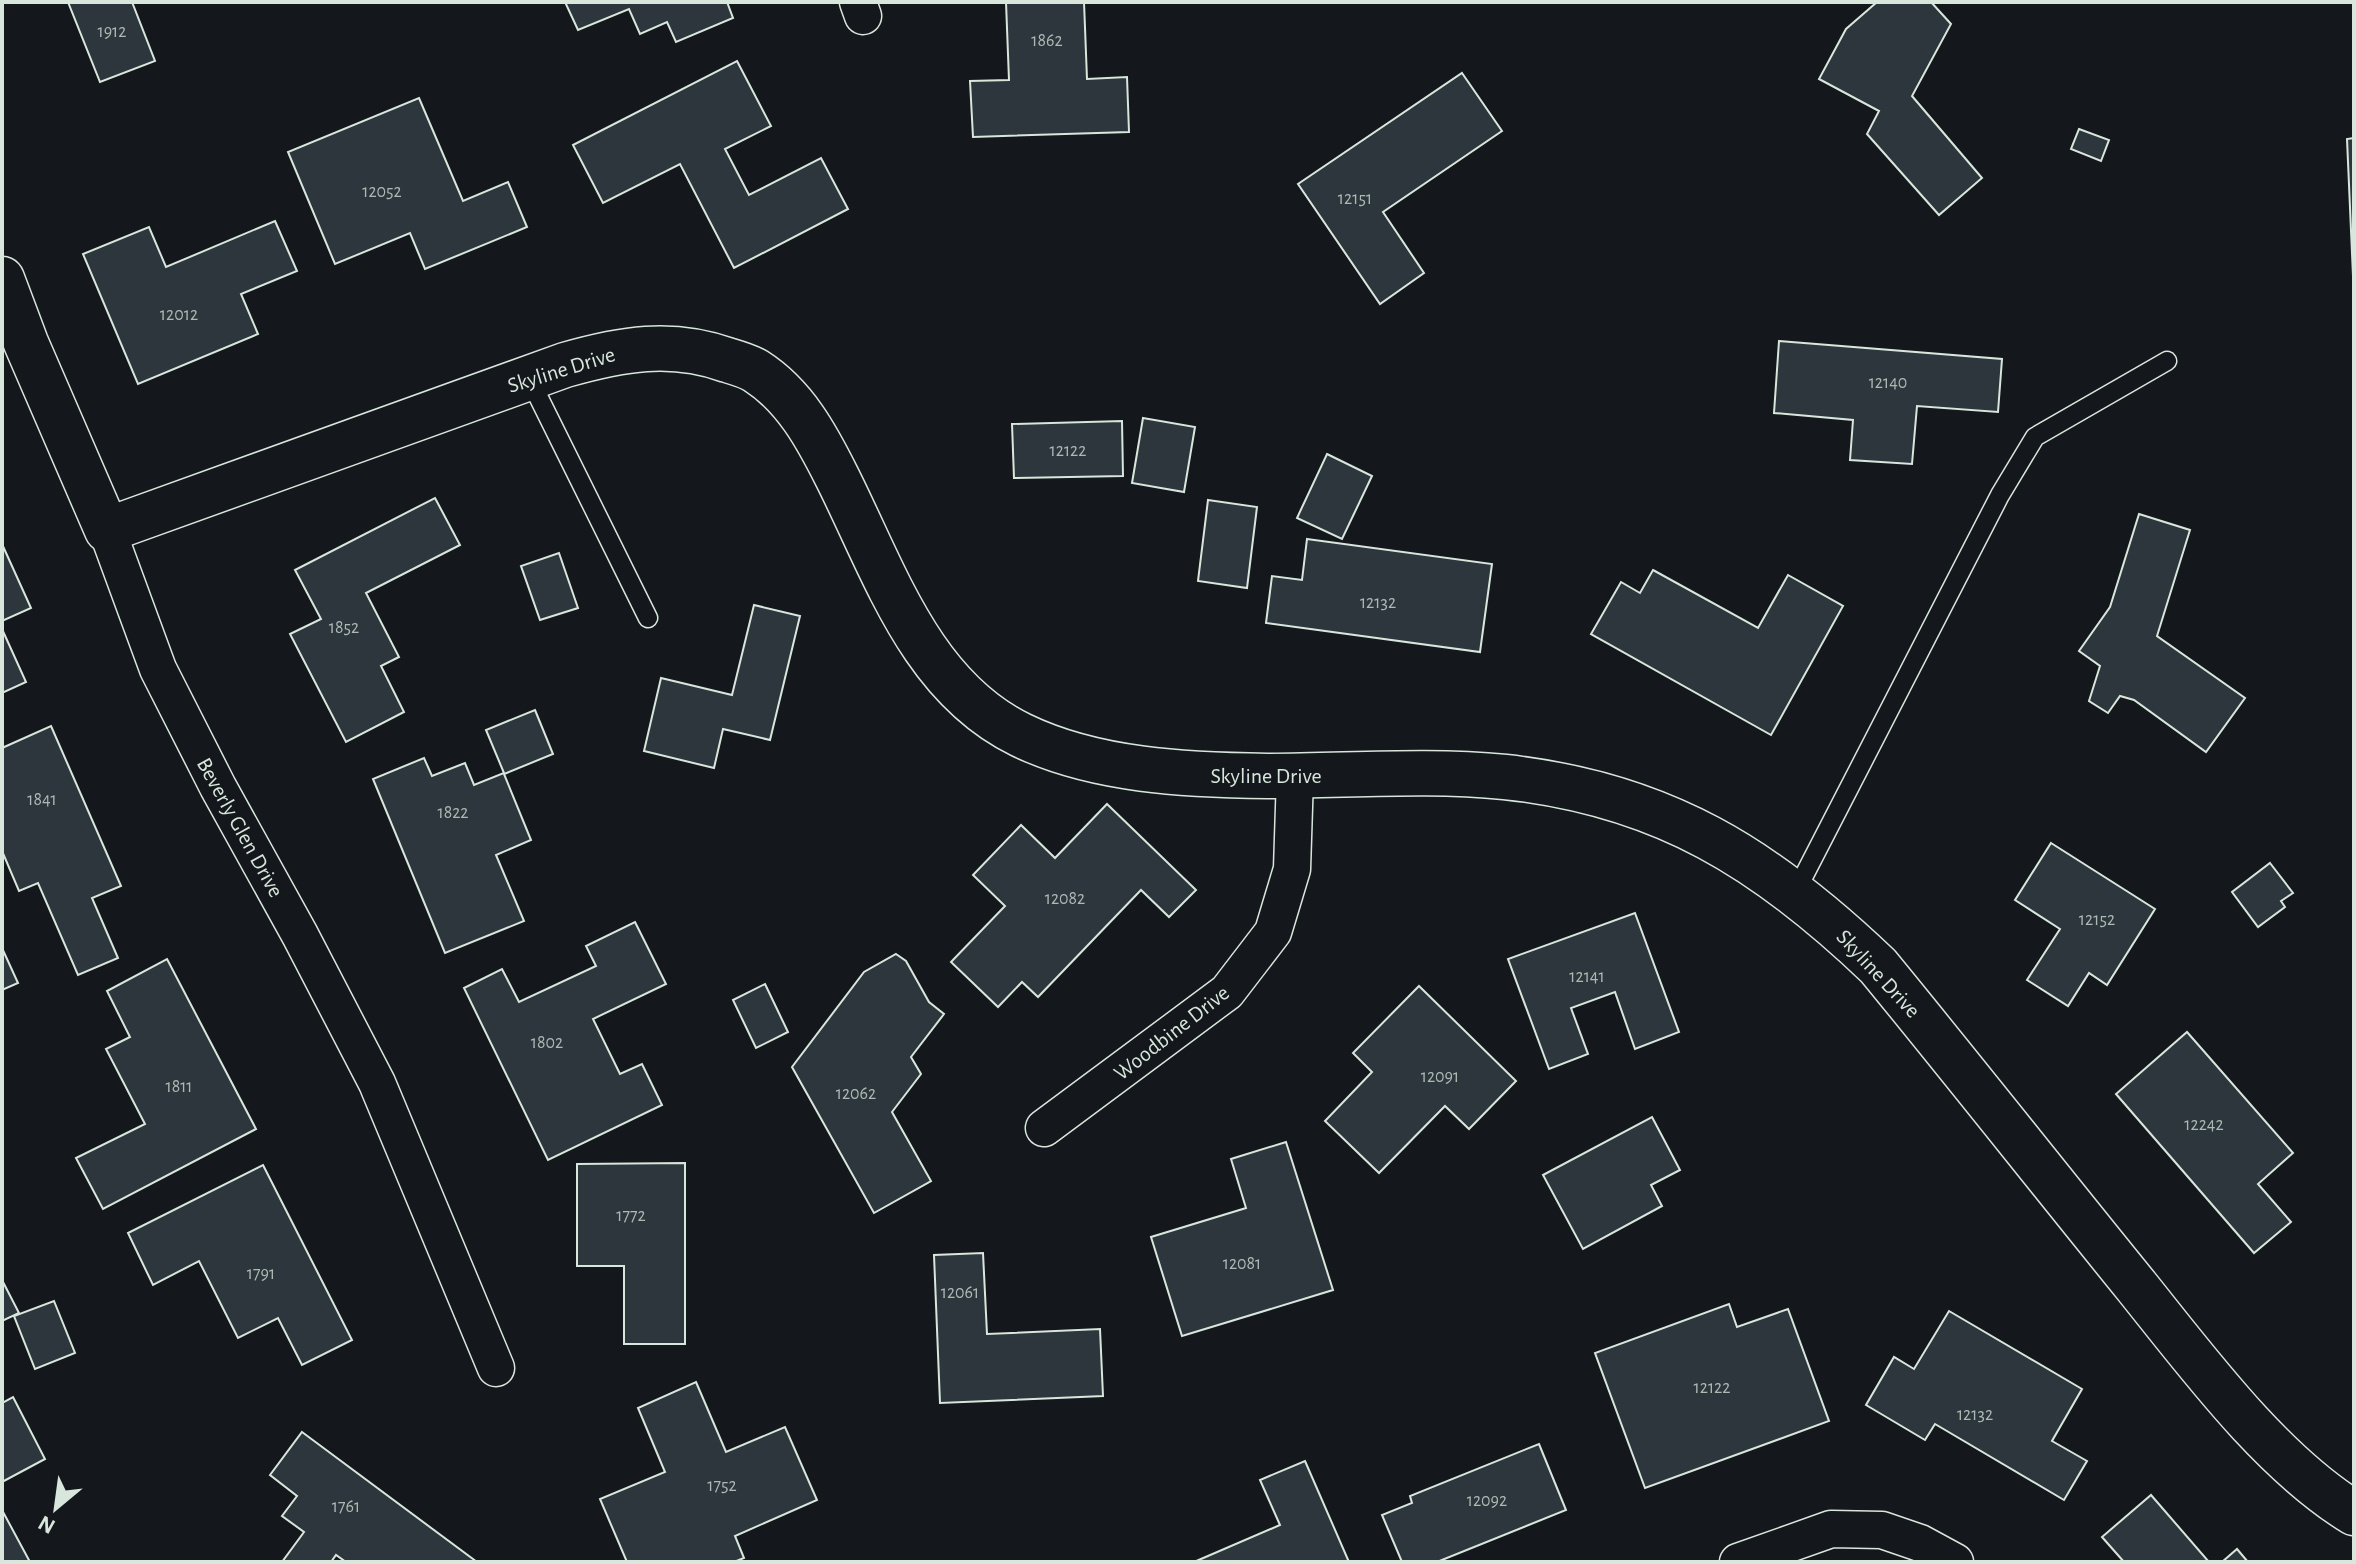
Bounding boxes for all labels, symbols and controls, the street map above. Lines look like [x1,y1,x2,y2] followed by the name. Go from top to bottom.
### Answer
[97,23,127,41] house number: 1912
[1031,32,1063,50] house number: 1862
[362,183,402,201] house number: 12052
[1338,190,1372,208] house number: 12151
[160,306,198,324] house number: 12012
[505,343,618,397] street label: Skyline Drive
[1869,374,1907,392] house number: 12140
[1050,442,1086,460] house number: 12122
[1360,594,1396,612] house number: 12132
[329,619,359,637] house number: 1852
[193,754,288,901] street label: Beverly Glen Drive
[1210,765,1322,787] street label: Skyline Drive
[27,791,57,809] house number: 1841
[437,804,469,822] house number: 1822
[1045,890,1085,908] house number: 12082
[2079,911,2115,929] house number: 12152
[1832,926,1924,1022] street label: Skyline Drive
[1569,968,1605,986] house number: 12141
[1110,981,1233,1084] street label: Woodbine Drive
[531,1034,563,1052] house number: 1802
[1421,1068,1459,1086] house number: 12091
[165,1078,193,1096] house number: 1811
[836,1085,876,1103] house number: 12062
[2184,1116,2224,1134] house number: 12242
[616,1207,646,1225] house number: 1772
[1223,1255,1261,1273] house number: 12081
[247,1265,275,1283] house number: 1791
[941,1284,979,1302] house number: 12061
[1694,1379,1730,1397] house number: 12122
[1957,1406,1993,1424] house number: 12132
[16,1468,96,1548] north arrow
[707,1477,737,1495] house number: 1752
[1467,1492,1507,1510] house number: 12092
[332,1498,360,1516] house number: 1761
[35,1511,59,1538] text: N

